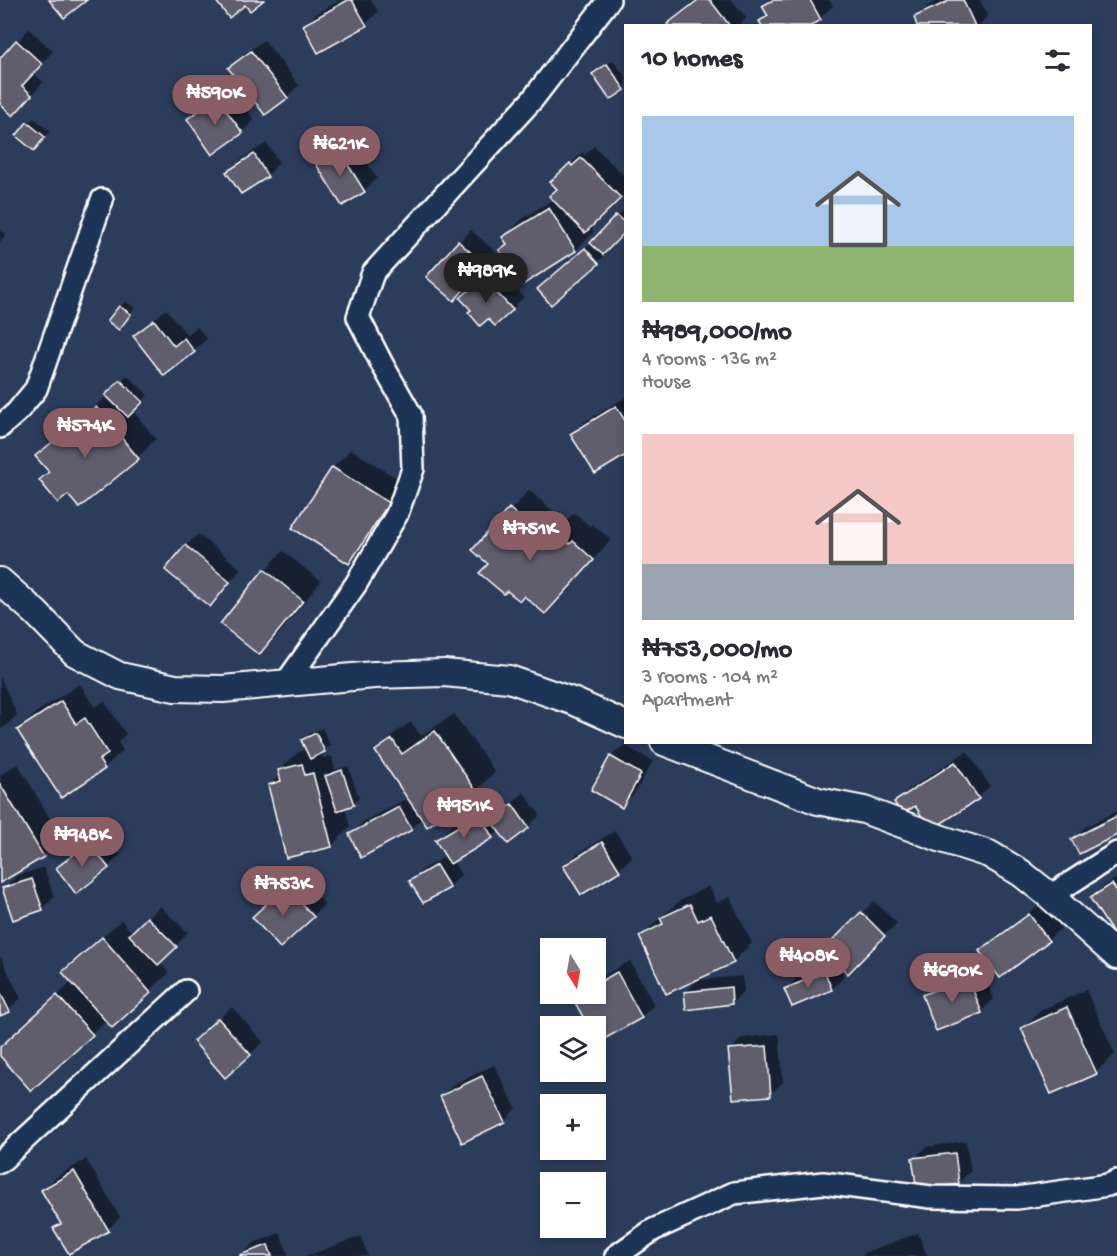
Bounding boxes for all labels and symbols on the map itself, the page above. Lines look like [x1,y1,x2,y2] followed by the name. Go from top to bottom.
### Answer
[173,75,257,126] pin: ₦590K
[298,126,382,177] pin: ₦621K
[444,253,528,304] pin: ₦989K
[43,408,127,459] pin: ₦574K
[488,511,572,562] pin: ₦751K
[422,788,506,839] pin: ₦951K
[40,817,124,868] pin: ₦948K
[241,866,325,917] pin: ₦753K
[540,938,606,1004] north arrow
[766,938,850,989] pin: ₦408K
[910,953,994,1004] pin: ₦690K

